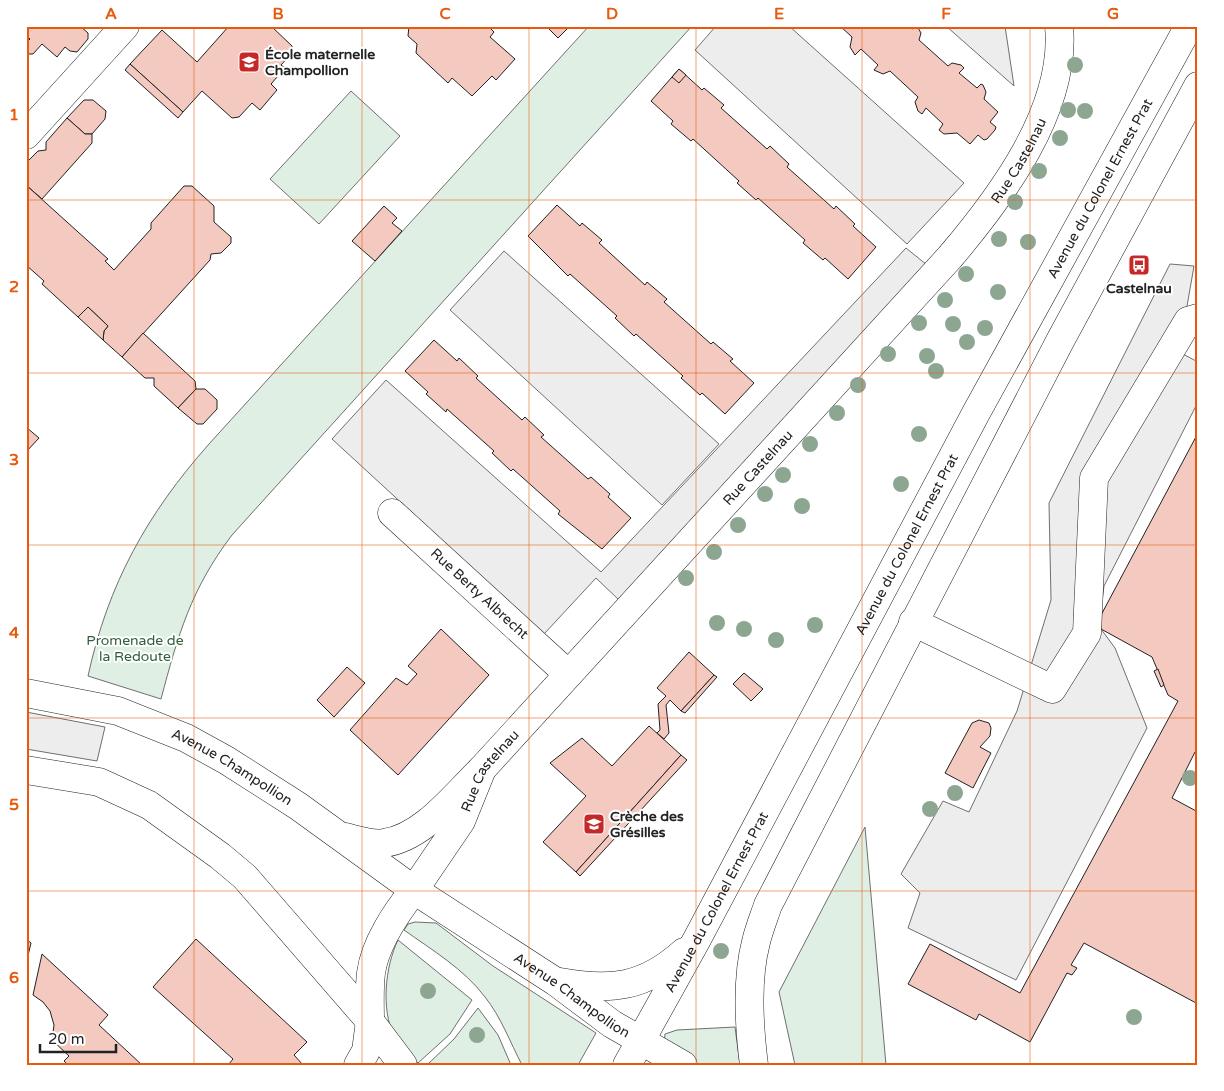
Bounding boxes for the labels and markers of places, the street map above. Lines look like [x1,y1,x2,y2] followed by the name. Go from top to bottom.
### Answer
[265,46,375,79] place label: École maternelle Champollion
[237,50,261,74] school or university icon: École maternelle Champollion
[1127,253,1151,277] bus stop icon: Castelnau
[1106,280,1172,297] place label: Castelnau
[610,808,684,841] place label: Crèche des Grésilles
[582,812,606,836] school or university icon: Crèche des Grésilles

